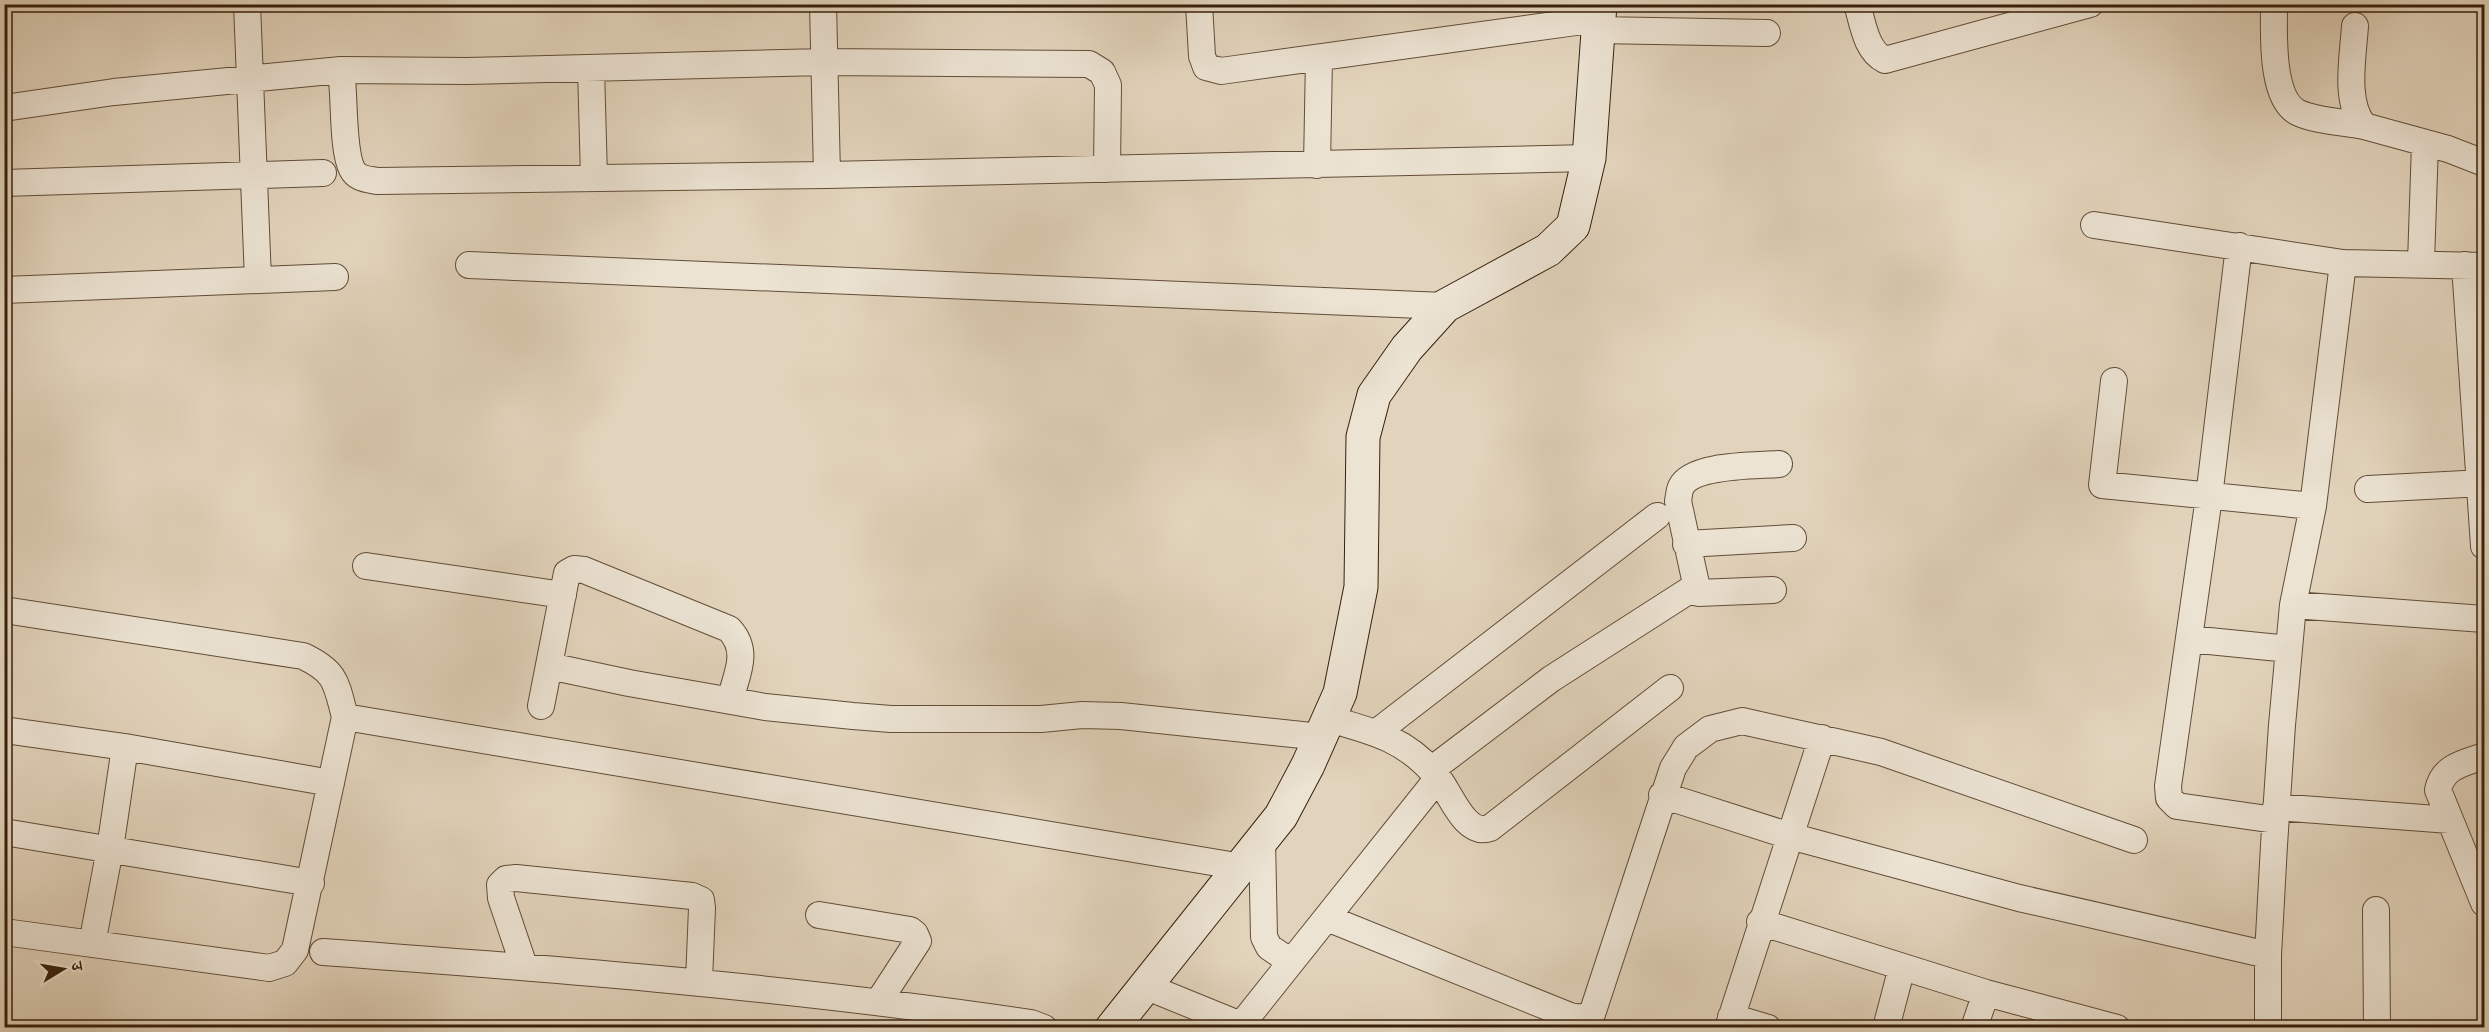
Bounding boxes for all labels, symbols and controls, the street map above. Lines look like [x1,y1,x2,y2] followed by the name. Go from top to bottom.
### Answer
[33,939,93,999] north arrow
[67,959,88,974] text: उ

